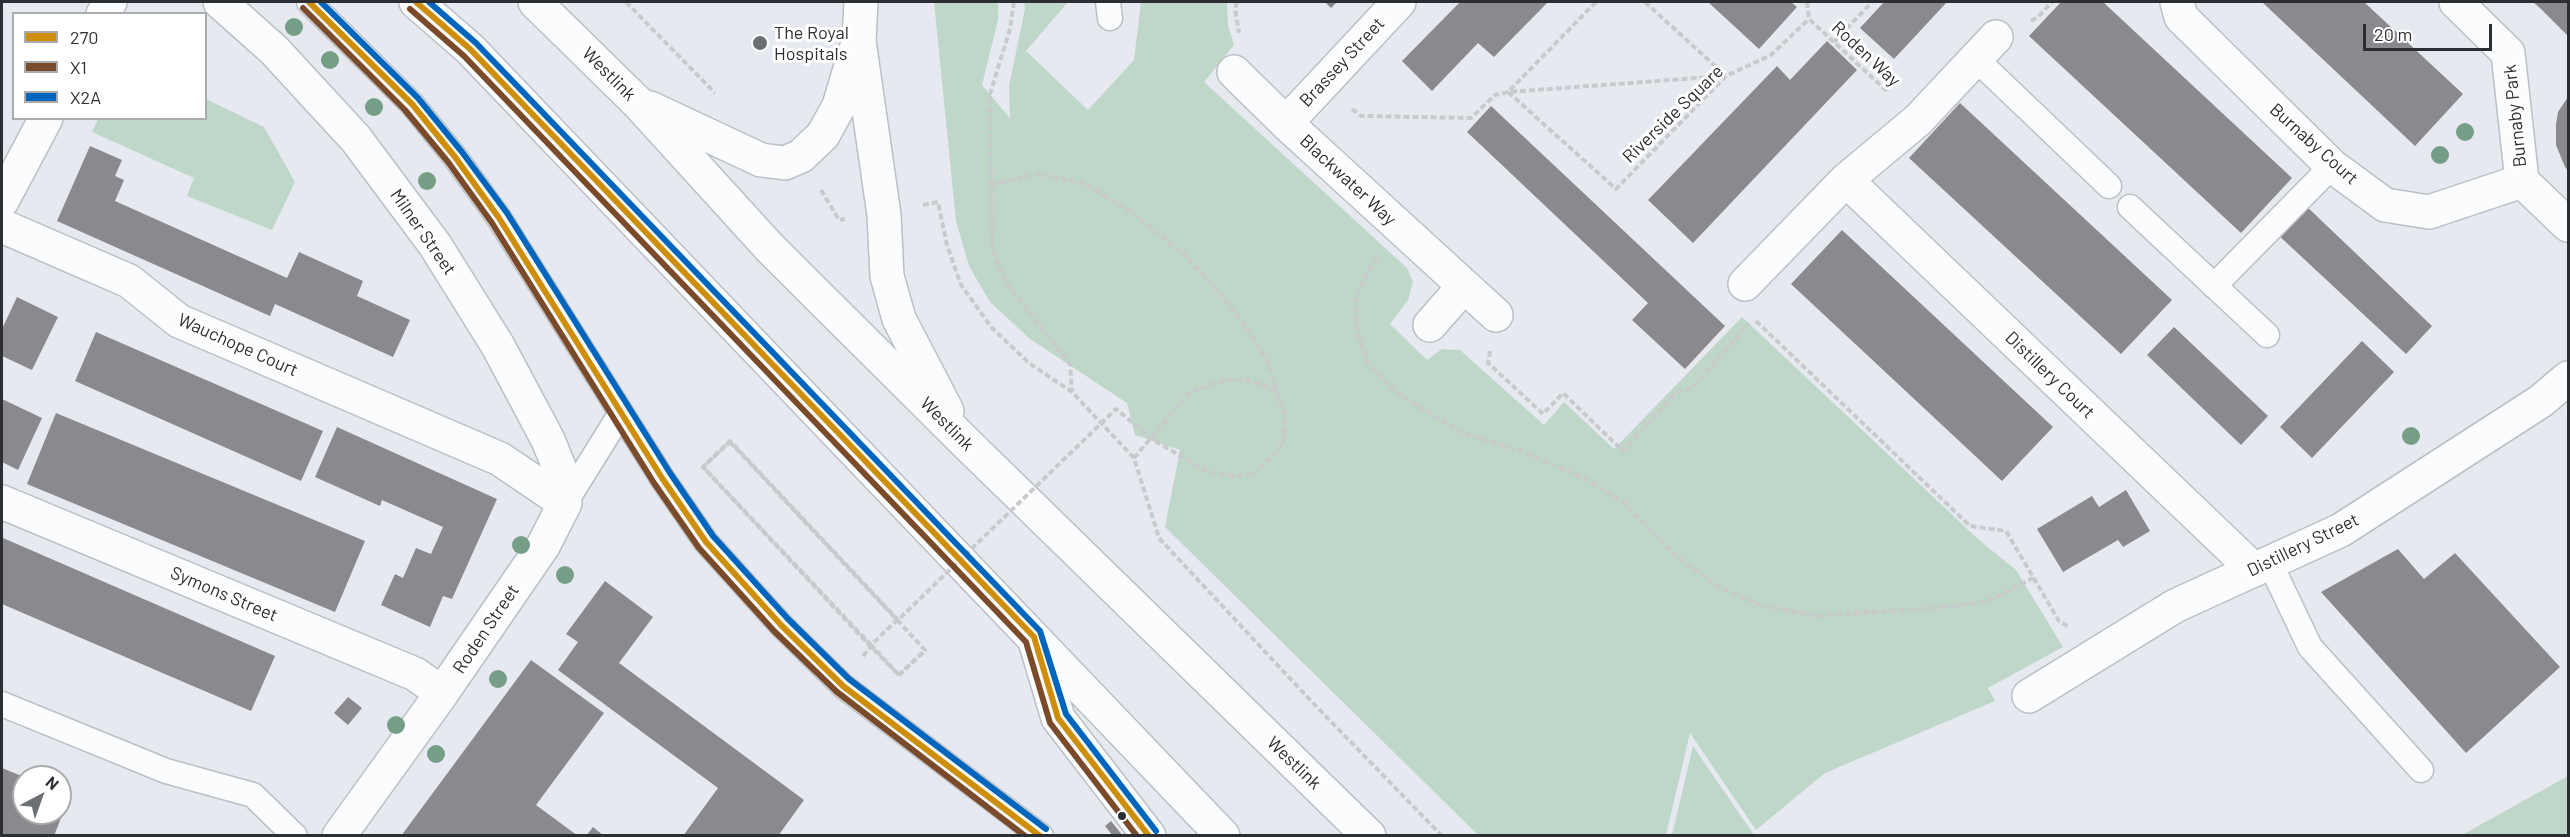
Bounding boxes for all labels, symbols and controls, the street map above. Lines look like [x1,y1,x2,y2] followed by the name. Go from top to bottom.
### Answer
[12,12,207,120] legend
[2366,12,2495,50] scale bar
[1295,13,1389,111] street label: Brassey Street
[1827,17,1905,91] street label: Roden Way
[774,22,849,64] place label: The Royal Hospitals
[2374,23,2412,45] text: 20 m
[70,26,98,48] text: 270
[751,34,769,52] marker: The Royal Hospitals
[578,43,640,105] street label: Westlink
[70,56,87,78] text: X1
[1618,61,1728,167] street label: Riverside Square
[2499,64,2531,168] street label: Burnaby Park
[70,86,101,108] text: X2A
[2265,99,2363,189] street label: Burnaby Court
[1296,130,1400,230] street label: Blackwater Way
[385,185,461,279] street label: Milner Street
[175,309,301,381] street label: Wauchope Court
[2001,327,2099,423] street label: Distillery Court
[916,393,978,455] street label: Westlink
[2244,509,2362,581] street label: Distillery Street
[167,562,281,626] street label: Symons Street
[448,580,524,678] street label: Roden Street
[1262,732,1326,794] street label: Westlink
[12,765,72,825] north arrow
[43,772,63,793] text: N
[1116,810,1128,822] unlabelled marker

